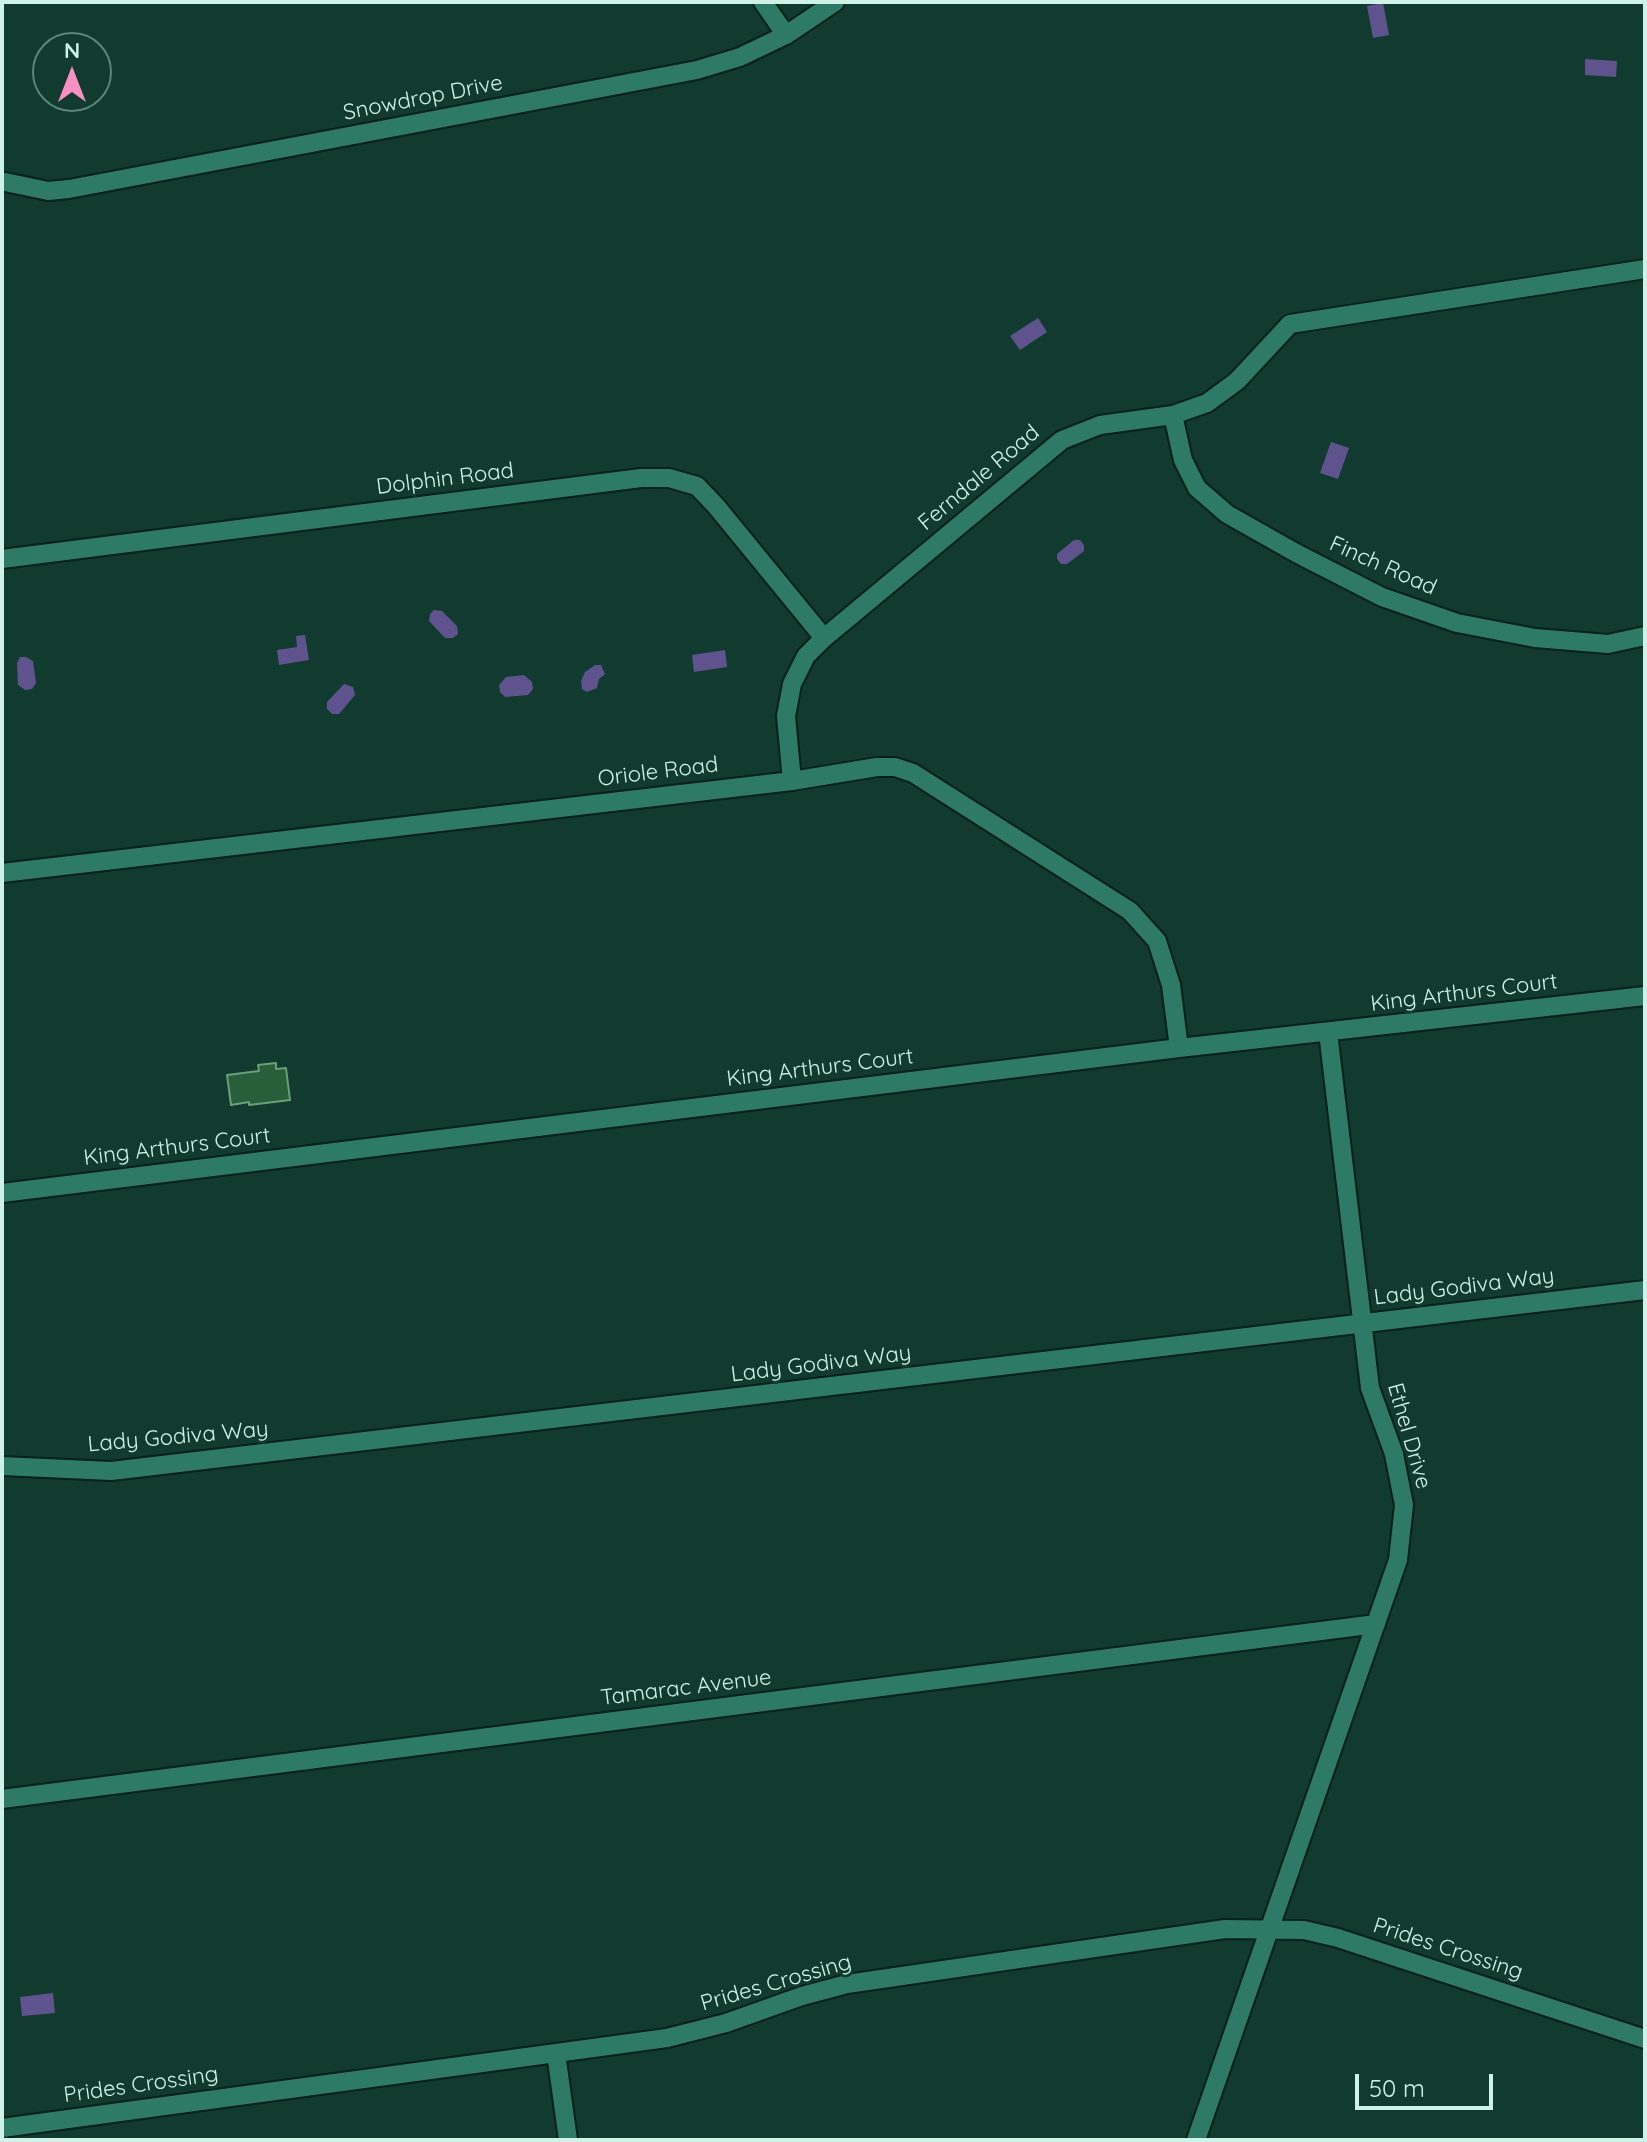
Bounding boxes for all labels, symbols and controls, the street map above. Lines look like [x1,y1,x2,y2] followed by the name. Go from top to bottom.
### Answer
[32,32,112,112] north arrow
[64,36,80,64] text: N
[341,70,505,126] street label: Snowdrop Drive
[913,420,1045,536] street label: Ferndale Road
[375,457,515,501] street label: Dolphin Road
[1325,531,1441,601] street label: Finch Road
[596,752,720,792] street label: Oriole Road
[1369,968,1559,1018] street label: King Arthurs Court
[725,1043,915,1093] street label: King Arthurs Court
[82,1122,272,1172] street label: King Arthurs Court
[1372,1263,1556,1311] street label: Lady Godiva Way
[729,1340,913,1388] street label: Lady Godiva Way
[1381,1380,1437,1492] street label: Ethel Drive
[87,1416,269,1458] street label: Lady Godiva Way
[599,1664,773,1712] street label: Tamarac Avenue
[1370,1912,1526,1986] street label: Prides Crossing
[697,1949,855,2017] street label: Prides Crossing
[1359,2058,1497,2108] scale bar
[62,2061,220,2109] street label: Prides Crossing
[1369,2073,1425,2103] text: 50 m

